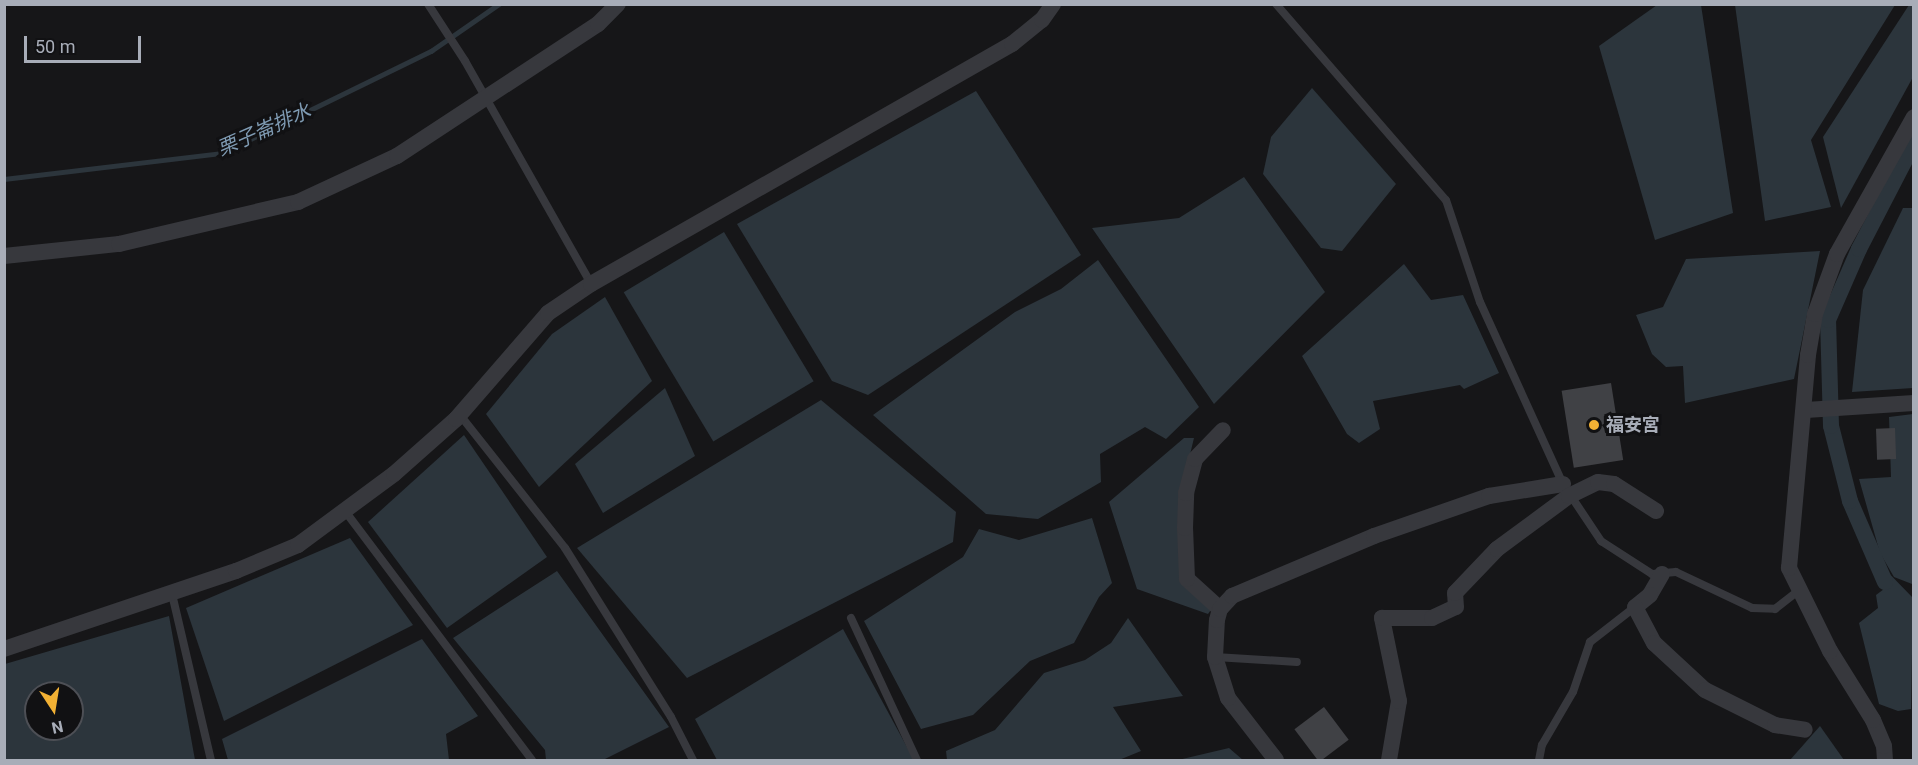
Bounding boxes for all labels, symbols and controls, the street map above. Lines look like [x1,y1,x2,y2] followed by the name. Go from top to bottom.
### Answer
[27,24,144,62] scale bar
[35,36,75,57] text: 50 m
[213,99,315,161] water label: 栗子崙排水
[1606,414,1660,436] place label: 福安宮
[1587,418,1601,432] marker: 福安宮
[24,681,84,741] north arrow
[50,717,65,738] text: N

